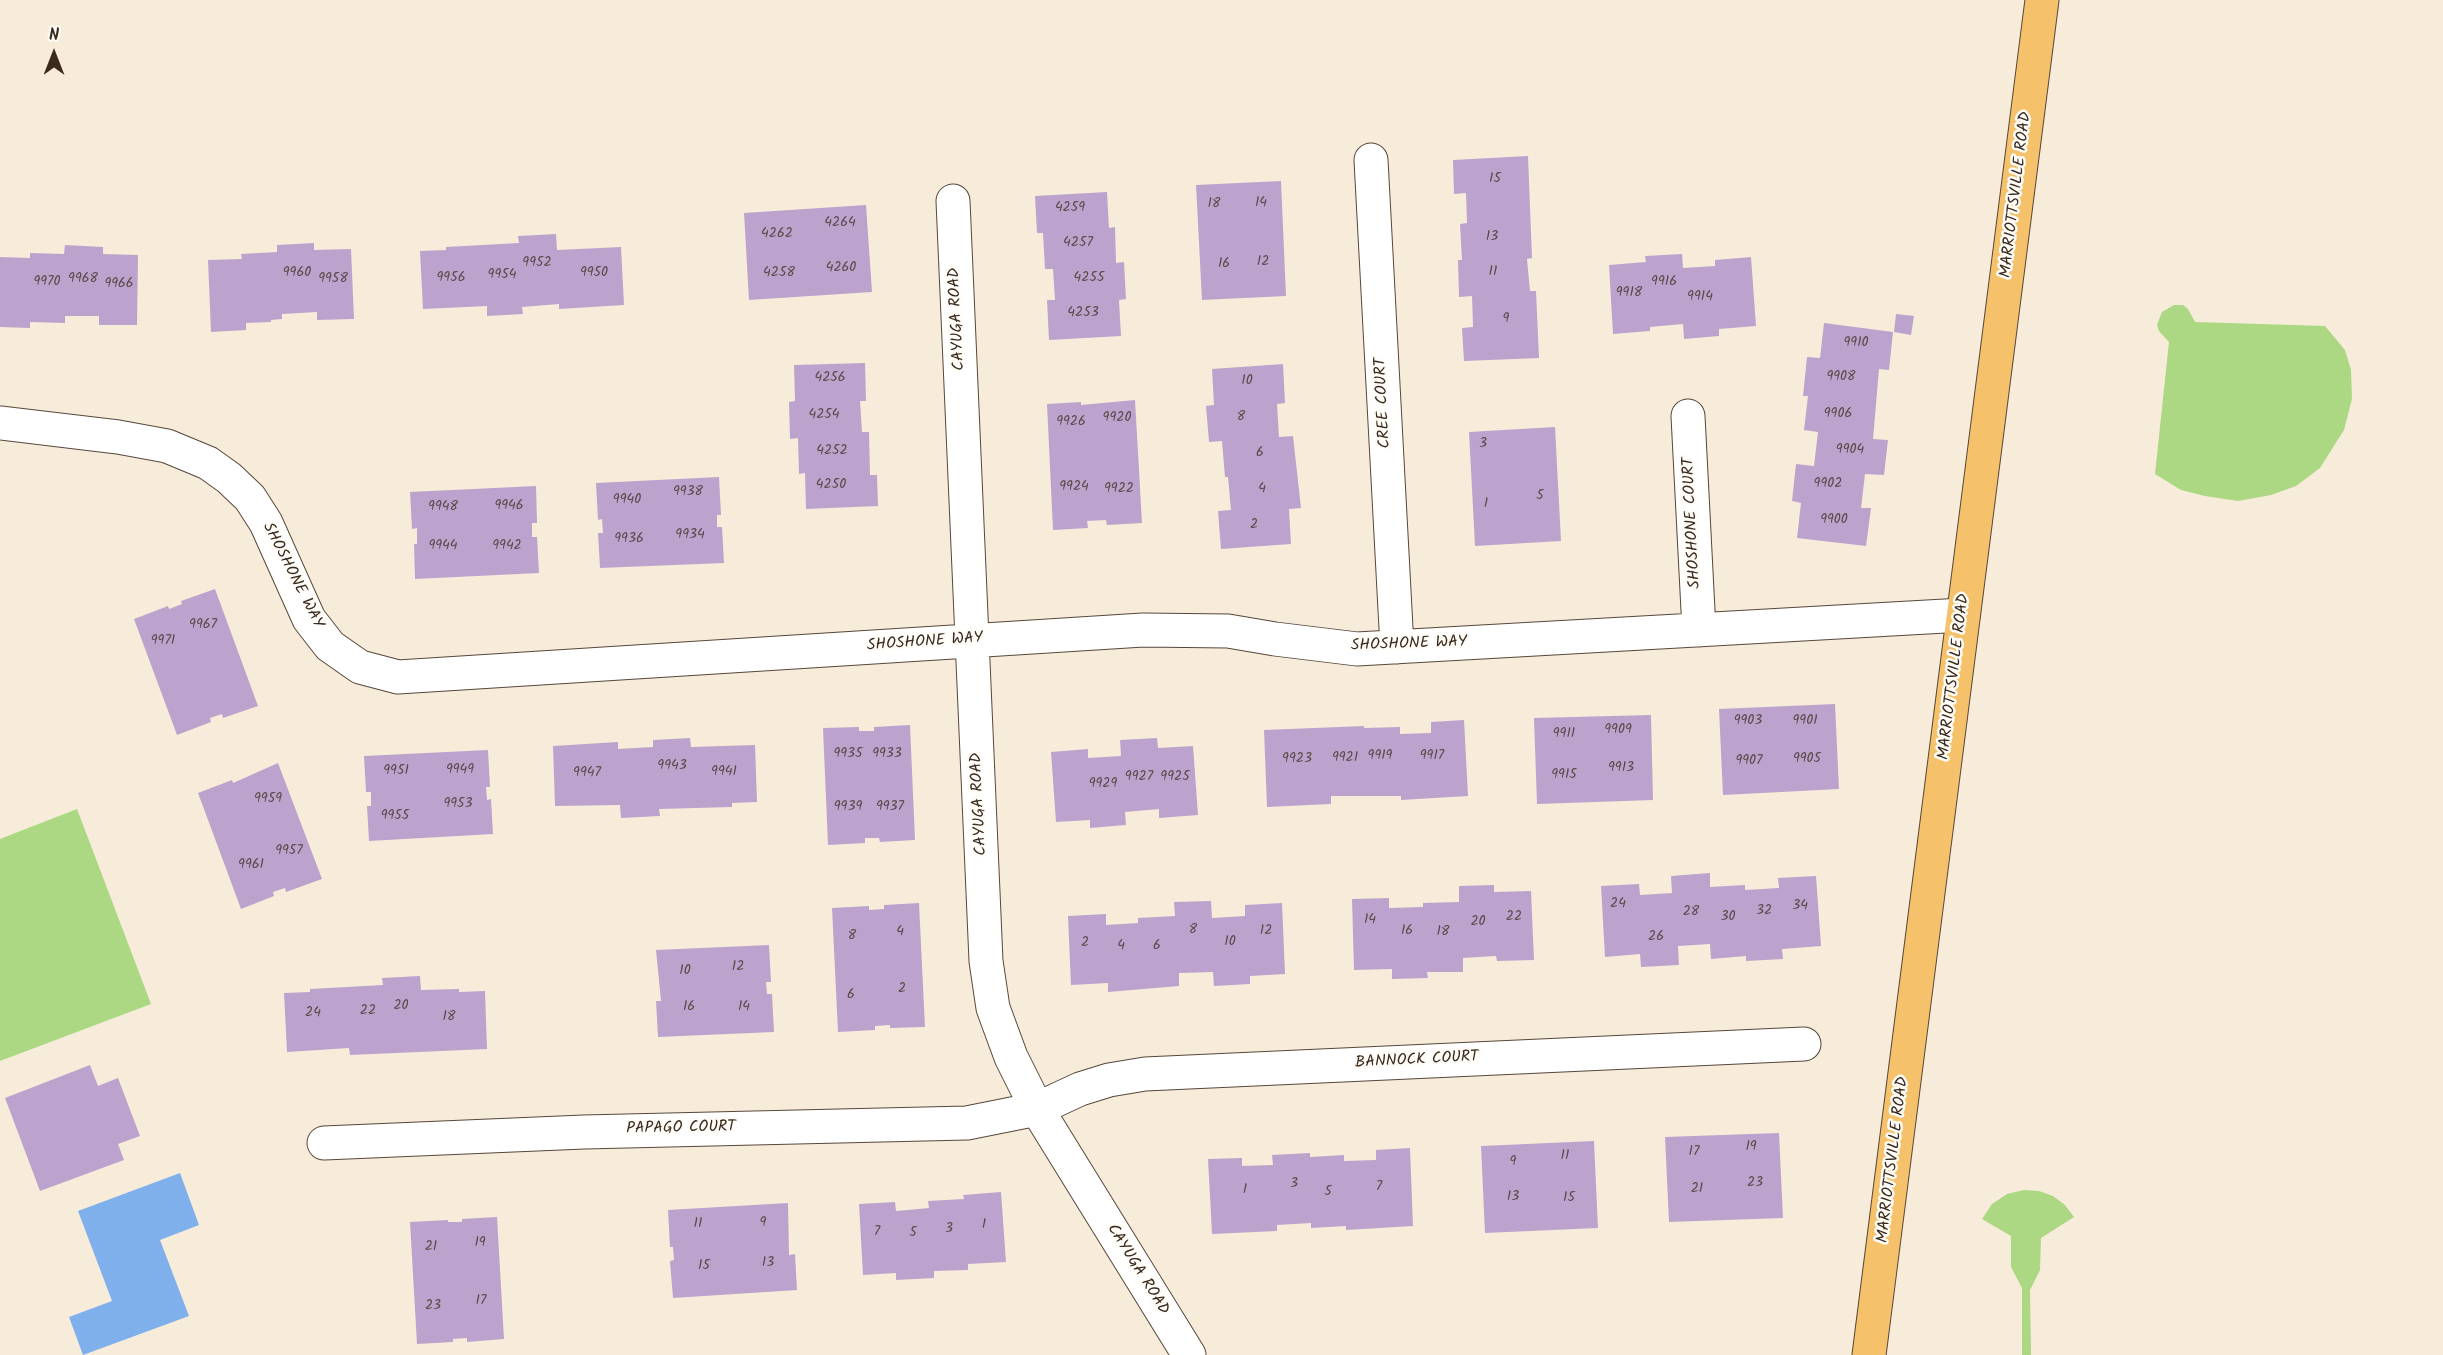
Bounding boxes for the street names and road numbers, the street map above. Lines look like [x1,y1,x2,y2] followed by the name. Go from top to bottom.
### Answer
[1997,111,2037,279] street label: MARRIOTTSVILLE ROAD
[946,267,970,371] street label: CAYUGA ROAD
[1372,357,1396,449] street label: CREE COURT
[1680,457,1706,589] street label: SHOSHONE COURT
[257,520,327,632] street label: SHOSHONE WAY
[1935,593,1975,761] street label: MARRIOTTSVILLE ROAD
[866,629,984,657] street label: SHOSHONE WAY
[1351,633,1467,657] street label: SHOSHONE WAY
[968,752,992,856] street label: CAYUGA ROAD
[1355,1048,1479,1074] street label: BANNOCK COURT
[1874,1076,1914,1244] street label: MARRIOTTSVILLE ROAD
[626,1118,736,1140] street label: PAPAGO COURT
[1102,1221,1172,1319] street label: CAYUGA ROAD

